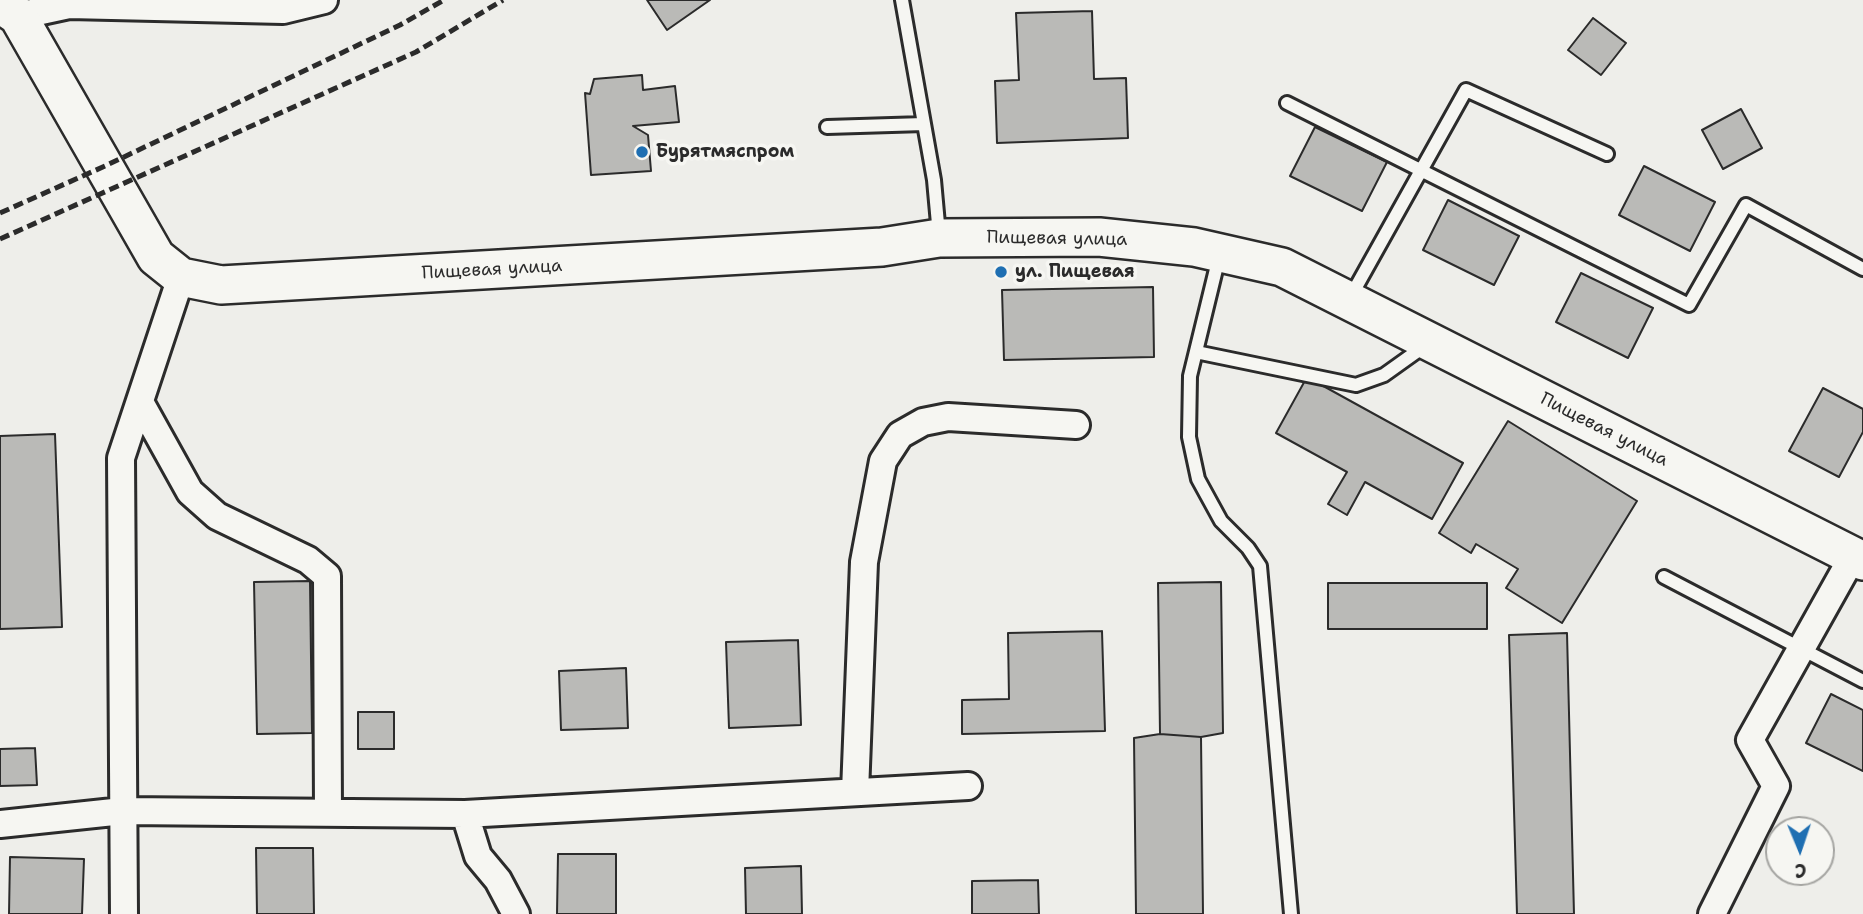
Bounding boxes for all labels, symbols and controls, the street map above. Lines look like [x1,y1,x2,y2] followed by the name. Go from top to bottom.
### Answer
[656,141,794,163] place label: Бурятмяспром
[634,144,650,160] marker: Бурятмяспром
[986,227,1128,251] street label: Пищевая улица
[421,256,563,284] street label: Пищевая улица
[1015,261,1135,283] place label: ул. Пищевая
[993,264,1009,280] marker: ул. Пищевая
[1536,388,1672,472] street label: Пищевая улица
[1765,816,1835,886] north arrow
[1794,858,1807,883] text: С

